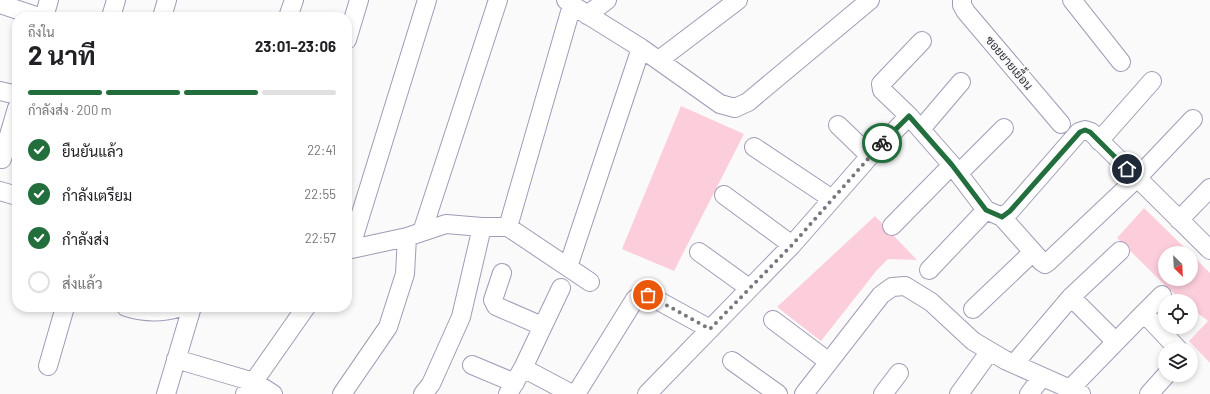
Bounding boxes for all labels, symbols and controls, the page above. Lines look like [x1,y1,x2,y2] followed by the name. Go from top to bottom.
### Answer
[28,24,55,40] text: ถึงใน
[983,31,1039,92] street label: ซอยยายเยื้อน
[255,37,336,55] text: 23:01–23:06
[28,39,96,70] text: 2 นาที
[28,102,112,118] text: กำลังส่ง · 200 m
[862,123,902,163] courier
[871,132,893,154] icon: bike
[28,139,50,161] icon: check
[62,142,123,160] text: ยืนยันแล้ว
[307,142,336,158] text: 22:41
[1110,152,1144,186] pin
[1116,158,1138,180] icon: home
[28,183,50,205] icon: check
[62,186,132,204] text: กำลังเตรียม
[304,186,336,202] text: 22:55
[28,227,50,249] icon: check
[62,230,109,248] text: กำลังส่ง
[305,230,336,246] text: 22:57
[1158,246,1198,286] north arrow
[1158,246,1198,382] map controls
[62,274,103,292] text: ส่งแล้ว
[631,278,665,312] pin
[637,284,659,306] icon: bag
[1158,294,1198,334] button: locate
[1158,342,1198,382] button: layers

